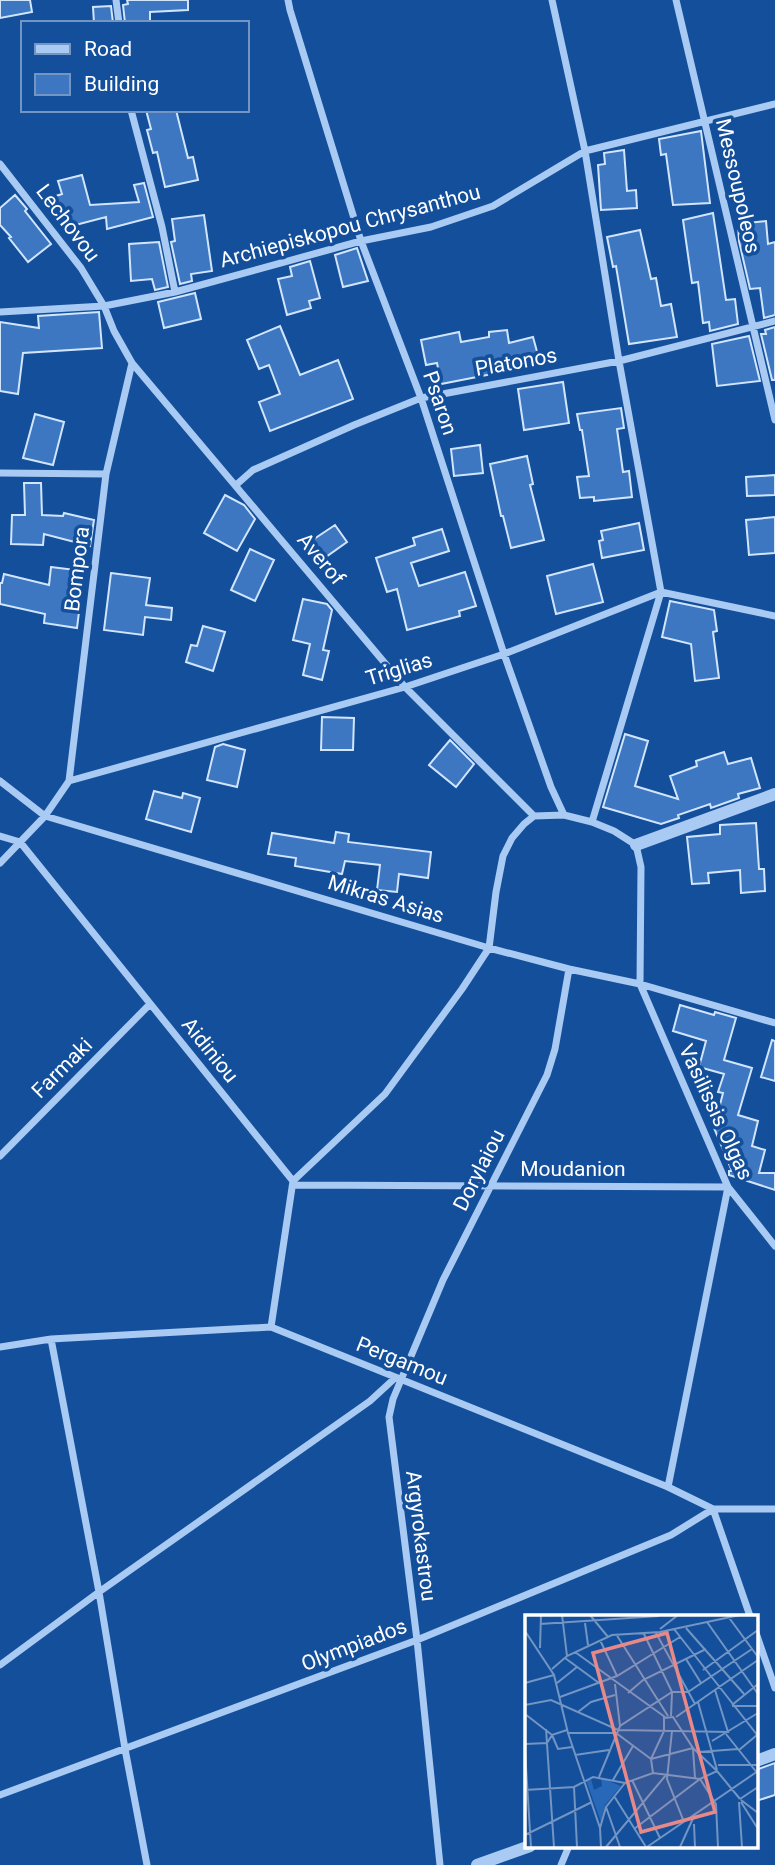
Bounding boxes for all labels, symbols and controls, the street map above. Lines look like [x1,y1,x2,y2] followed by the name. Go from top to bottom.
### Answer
[21,21,248,112] legend
[84,37,132,61] text: Road
[84,72,159,96] text: Building
[711,116,765,256] street label: Messoupoleos
[31,180,105,266] street label: Lechovou
[217,180,483,272] street label: Archiepiskopou Chrysanthou
[473,343,559,381] street label: Platonos
[418,368,462,438] street label: Psaron
[60,525,94,613] street label: Bompora
[292,528,350,590] street label: Averof
[363,648,435,690] street label: Triglias
[325,870,447,928] street label: Mikras Asias
[177,1013,243,1087] street label: Aidiniou
[27,1033,97,1103] street label: Farmaki
[674,1040,758,1184] street label: Vasilissis Olgas
[448,1125,510,1215] street label: Dorylaiou
[520,1157,626,1181] street label: Moudanion
[353,1332,451,1390] street label: Pergamou
[401,1469,441,1603] street label: Argyrokastrou
[298,1614,410,1676] street label: Olympiados
[525,1615,758,1848] inset map

